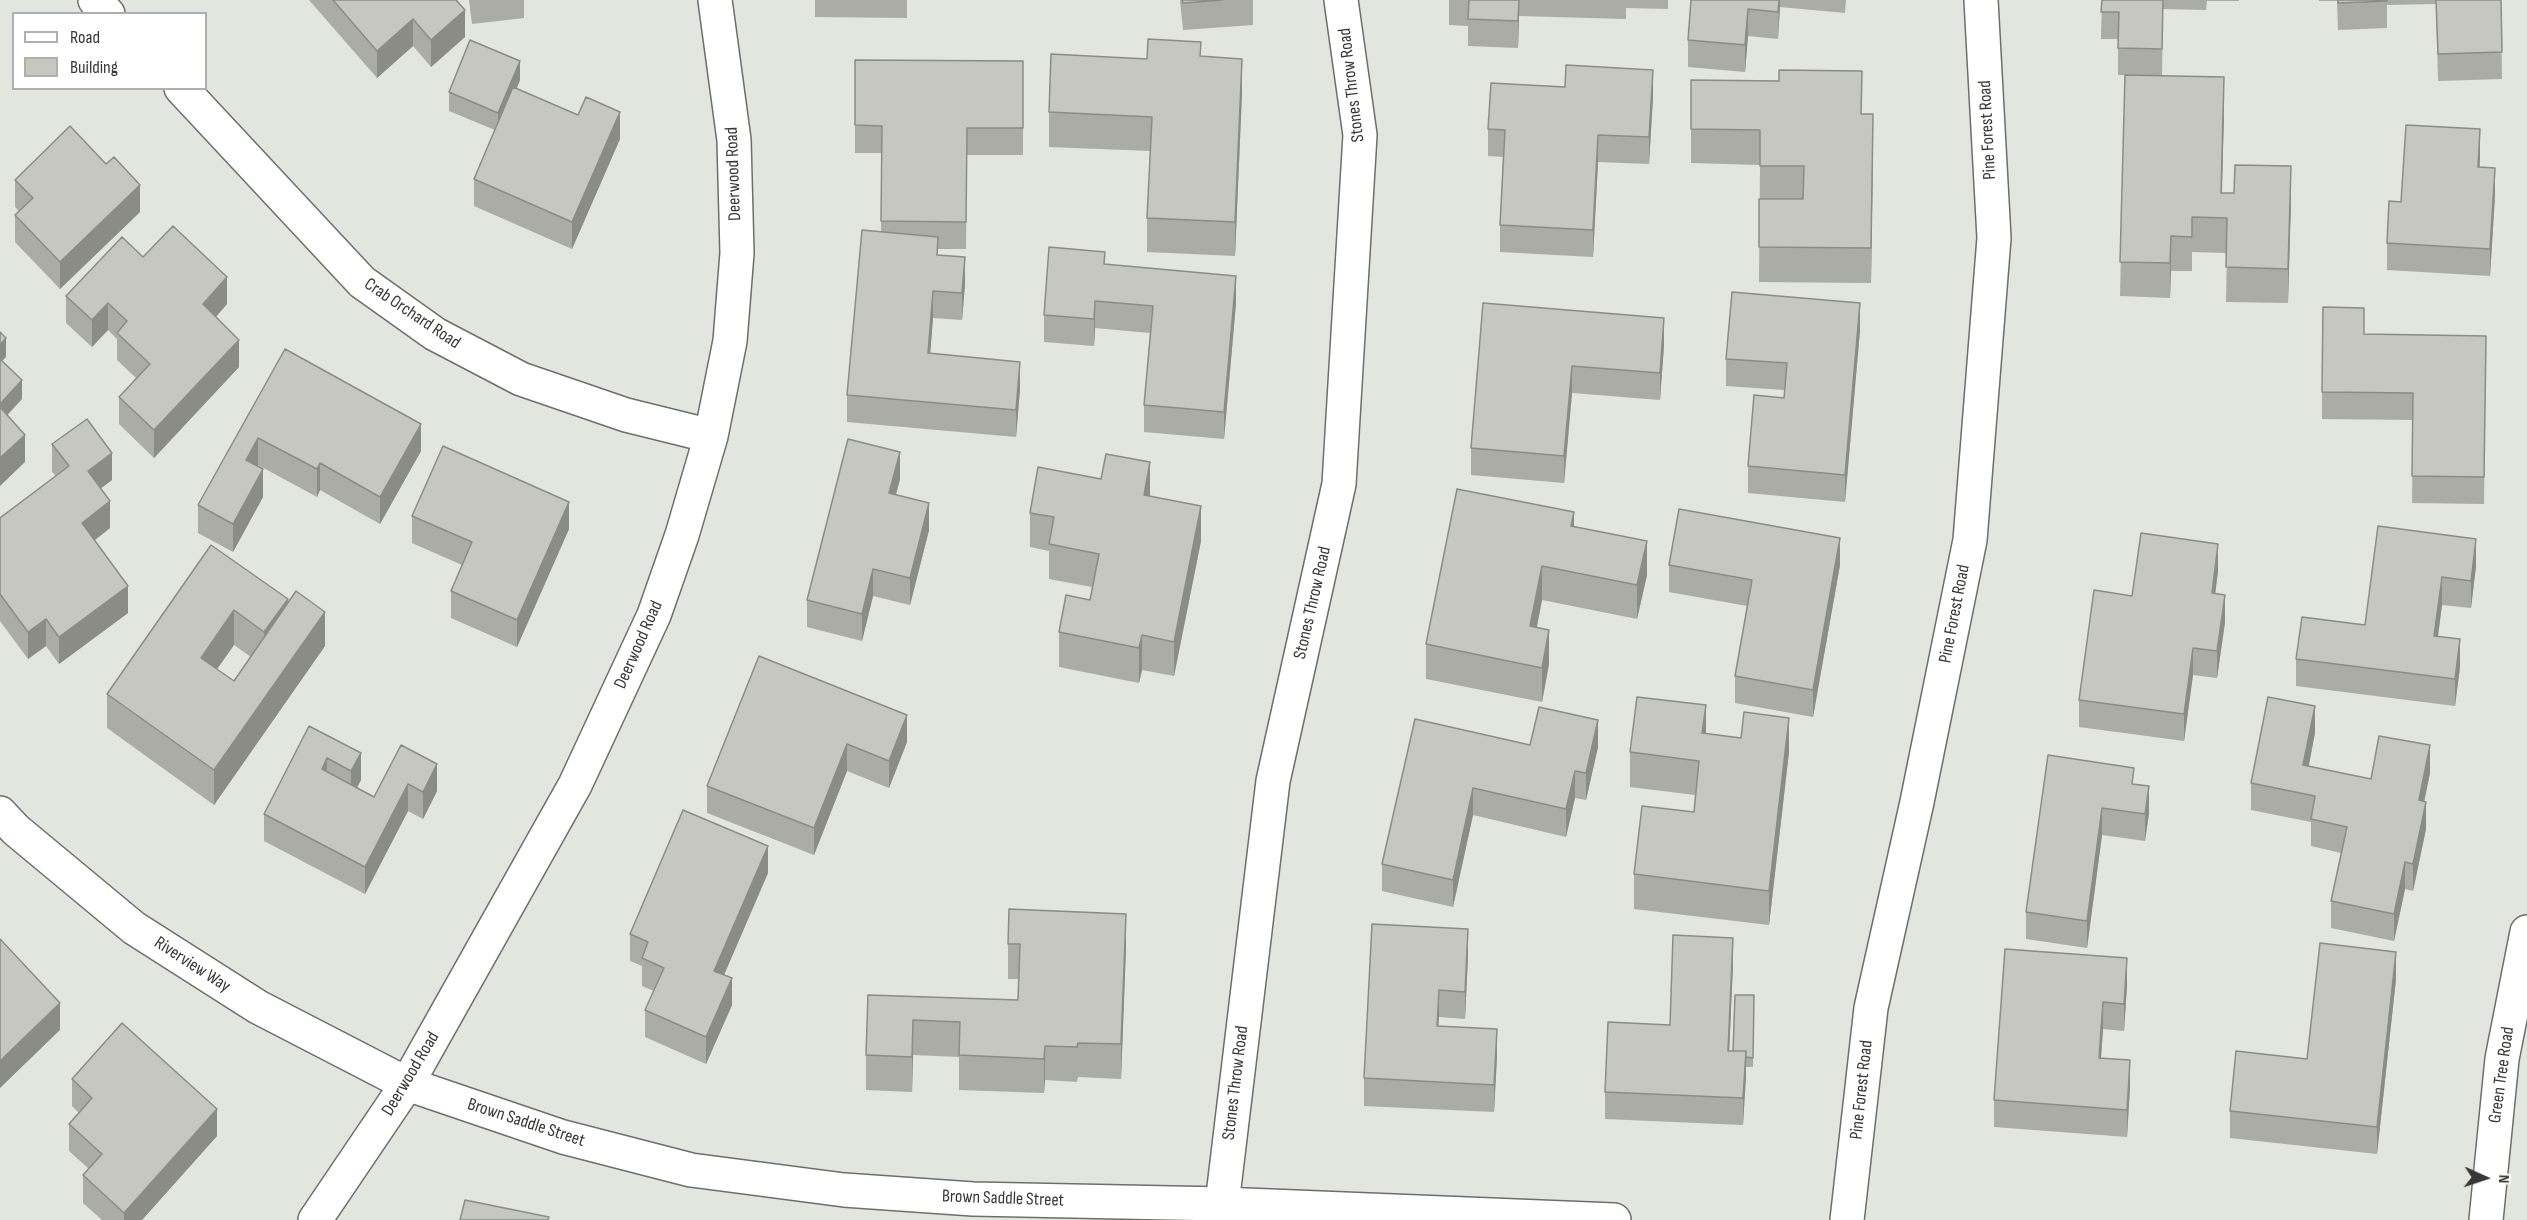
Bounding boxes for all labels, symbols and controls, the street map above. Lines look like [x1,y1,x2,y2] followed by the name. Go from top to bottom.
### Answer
[12,12,207,90] legend
[70,27,100,48] text: Road
[1334,27,1370,143] street label: Stones Throw Road
[70,57,118,78] text: Building
[1975,80,2001,180] street label: Pine Forest Road
[722,127,746,221] street label: Deerwood Road
[360,274,464,354] street label: Crab Orchard Road
[1290,545,1336,661] street label: Stones Throw Road
[1935,563,1975,665] street label: Pine Forest Road
[610,598,668,692] street label: Deerwood Road
[150,932,234,998] street label: Riverview Way
[1218,1025,1254,1141] street label: Stones Throw Road
[2485,1025,2519,1125] street label: Green Tree Road
[378,1028,444,1120] street label: Deerwood Road
[1846,1039,1878,1141] street label: Pine Forest Road
[465,1094,587,1152] street label: Brown Saddle Street
[2455,1148,2515,1208] north arrow
[2494,1174,2513,1184] text: N
[942,1186,1064,1212] street label: Brown Saddle Street

